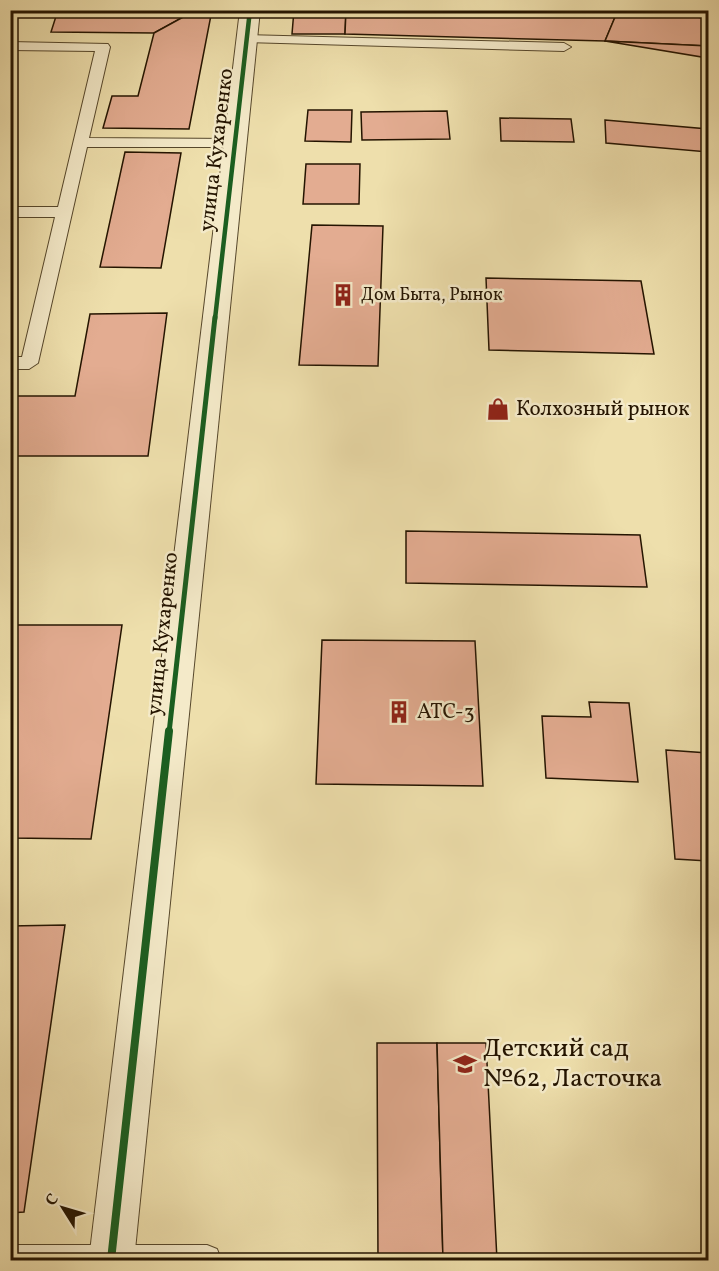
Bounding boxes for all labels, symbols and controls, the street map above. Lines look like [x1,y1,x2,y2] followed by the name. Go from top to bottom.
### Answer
[193,67,241,233] street label: улица Кухаренко
[330,282,356,308] building icon: Дом Быта, Рынок
[361,283,503,308] place label: Дом Быта, Рынок
[516,395,689,424] place label: Колхозный рынок
[485,396,511,422] shop icon: Колхозный рынок
[140,551,186,717] street label: улица Кухаренко
[417,698,474,727] place label: АТС-3
[386,699,412,725] building icon: АТС-3
[483,1031,662,1097] place label: Детский сад №62, Ласточка
[452,1051,478,1077] school or university icon: Детский сад №62, Ласточка
[33,1178,93,1238] north arrow
[41,1189,65,1211] text: С

